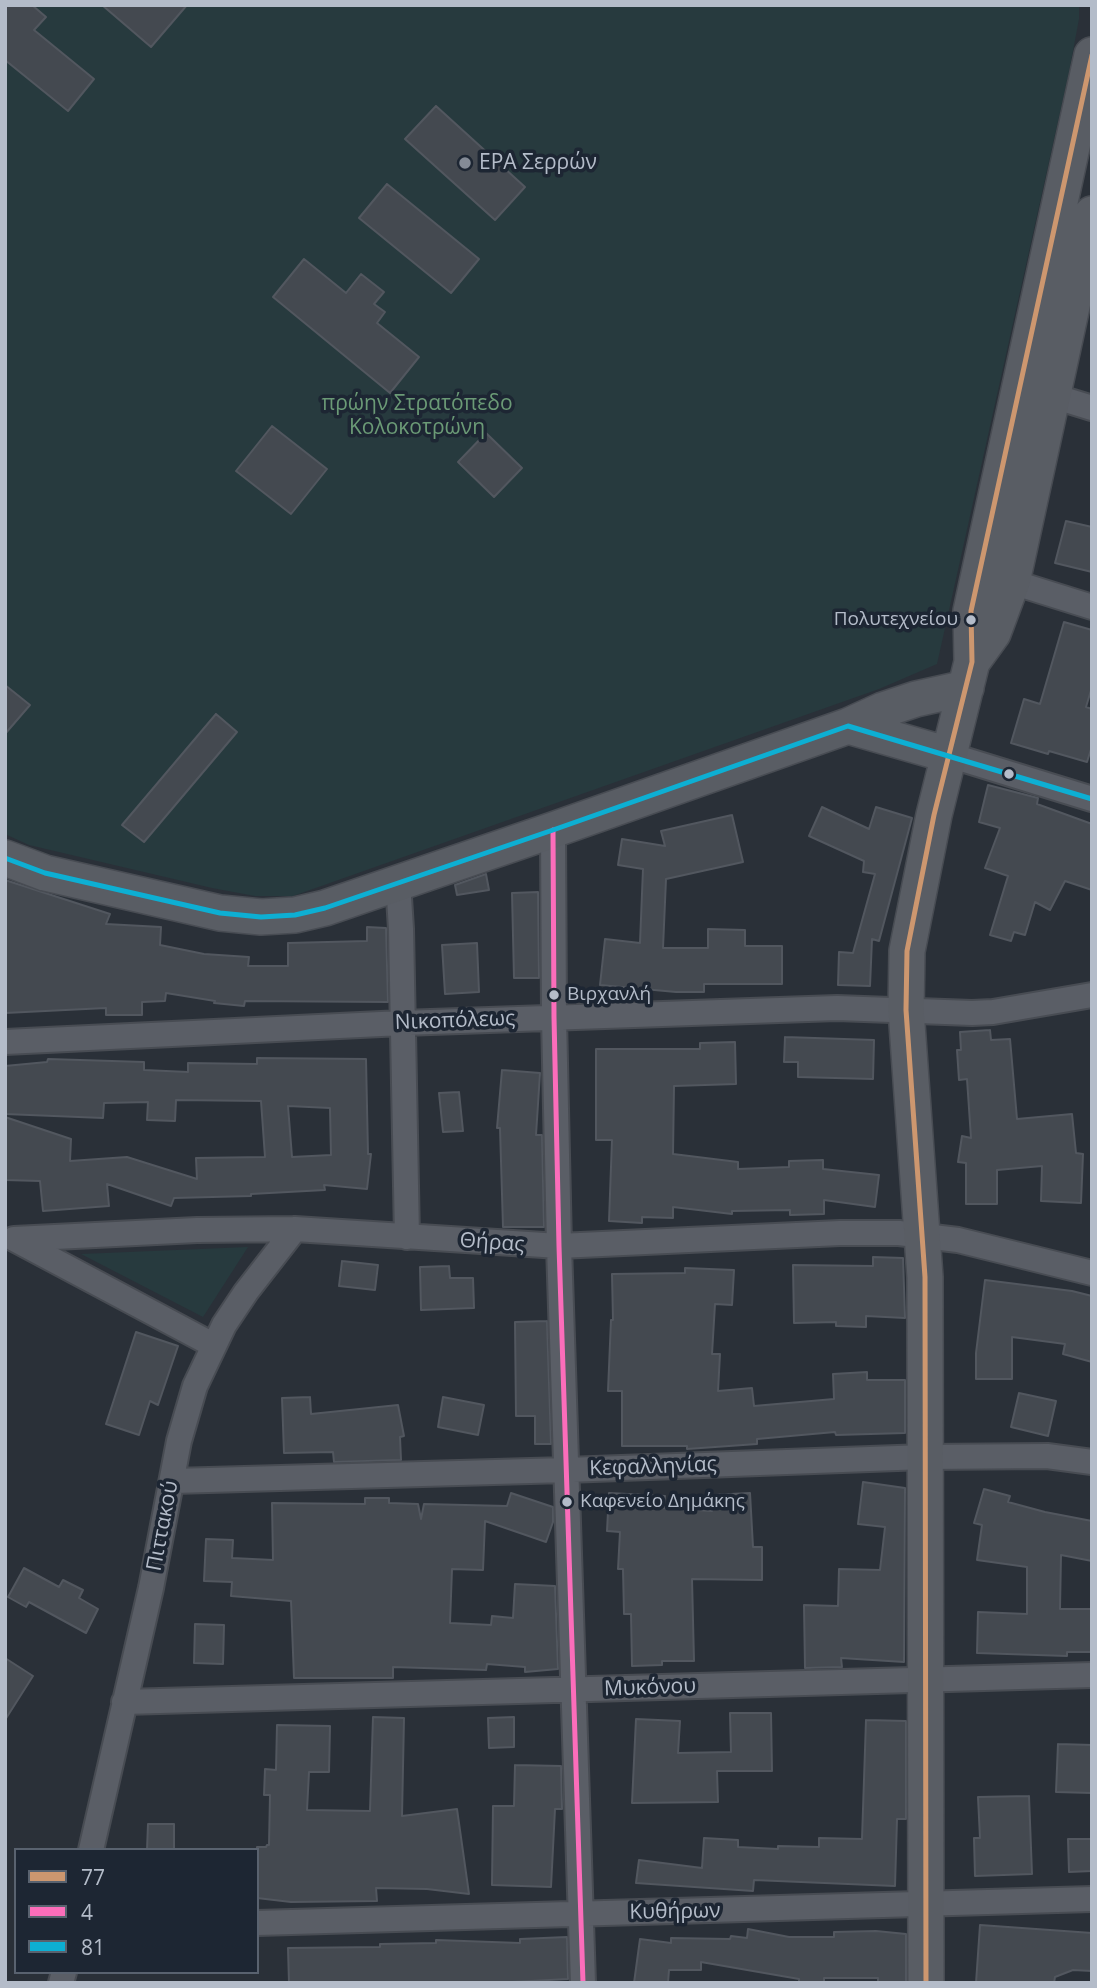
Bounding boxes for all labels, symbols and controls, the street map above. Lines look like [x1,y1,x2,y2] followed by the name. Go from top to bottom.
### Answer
[479,150,597,176] place label: ΕΡΑ Σερρών
[457,155,473,171] marker: ΕΡΑ Σερρών
[321,391,513,441] park label: πρώην Στρατόπεδο Κολοκοτρώνη
[834,609,958,631] place label: Πολυτεχνείου
[964,613,978,627] marker: Πολυτεχνείου
[1002,767,1016,781] unlabelled marker
[567,984,651,1006] place label: Βιρχανλή
[547,988,561,1002] marker: Βιρχανλή
[394,1006,516,1036] street label: Νικοπόλεως
[459,1228,525,1258] street label: Θήρας
[589,1452,717,1482] street label: Κεφαλληνίας
[142,1479,184,1573] street label: Πιττακού
[580,1491,745,1513] place label: Καφενείο Δημάκης
[560,1495,574,1509] marker: Καφενείο Δημάκης
[604,1674,696,1702] street label: Μυκόνου
[14,1848,259,1974] legend
[81,1863,105,1891] text: 77
[81,1898,93,1926] text: 4
[629,1899,721,1925] street label: Κυθήρων
[81,1933,105,1961] text: 81

